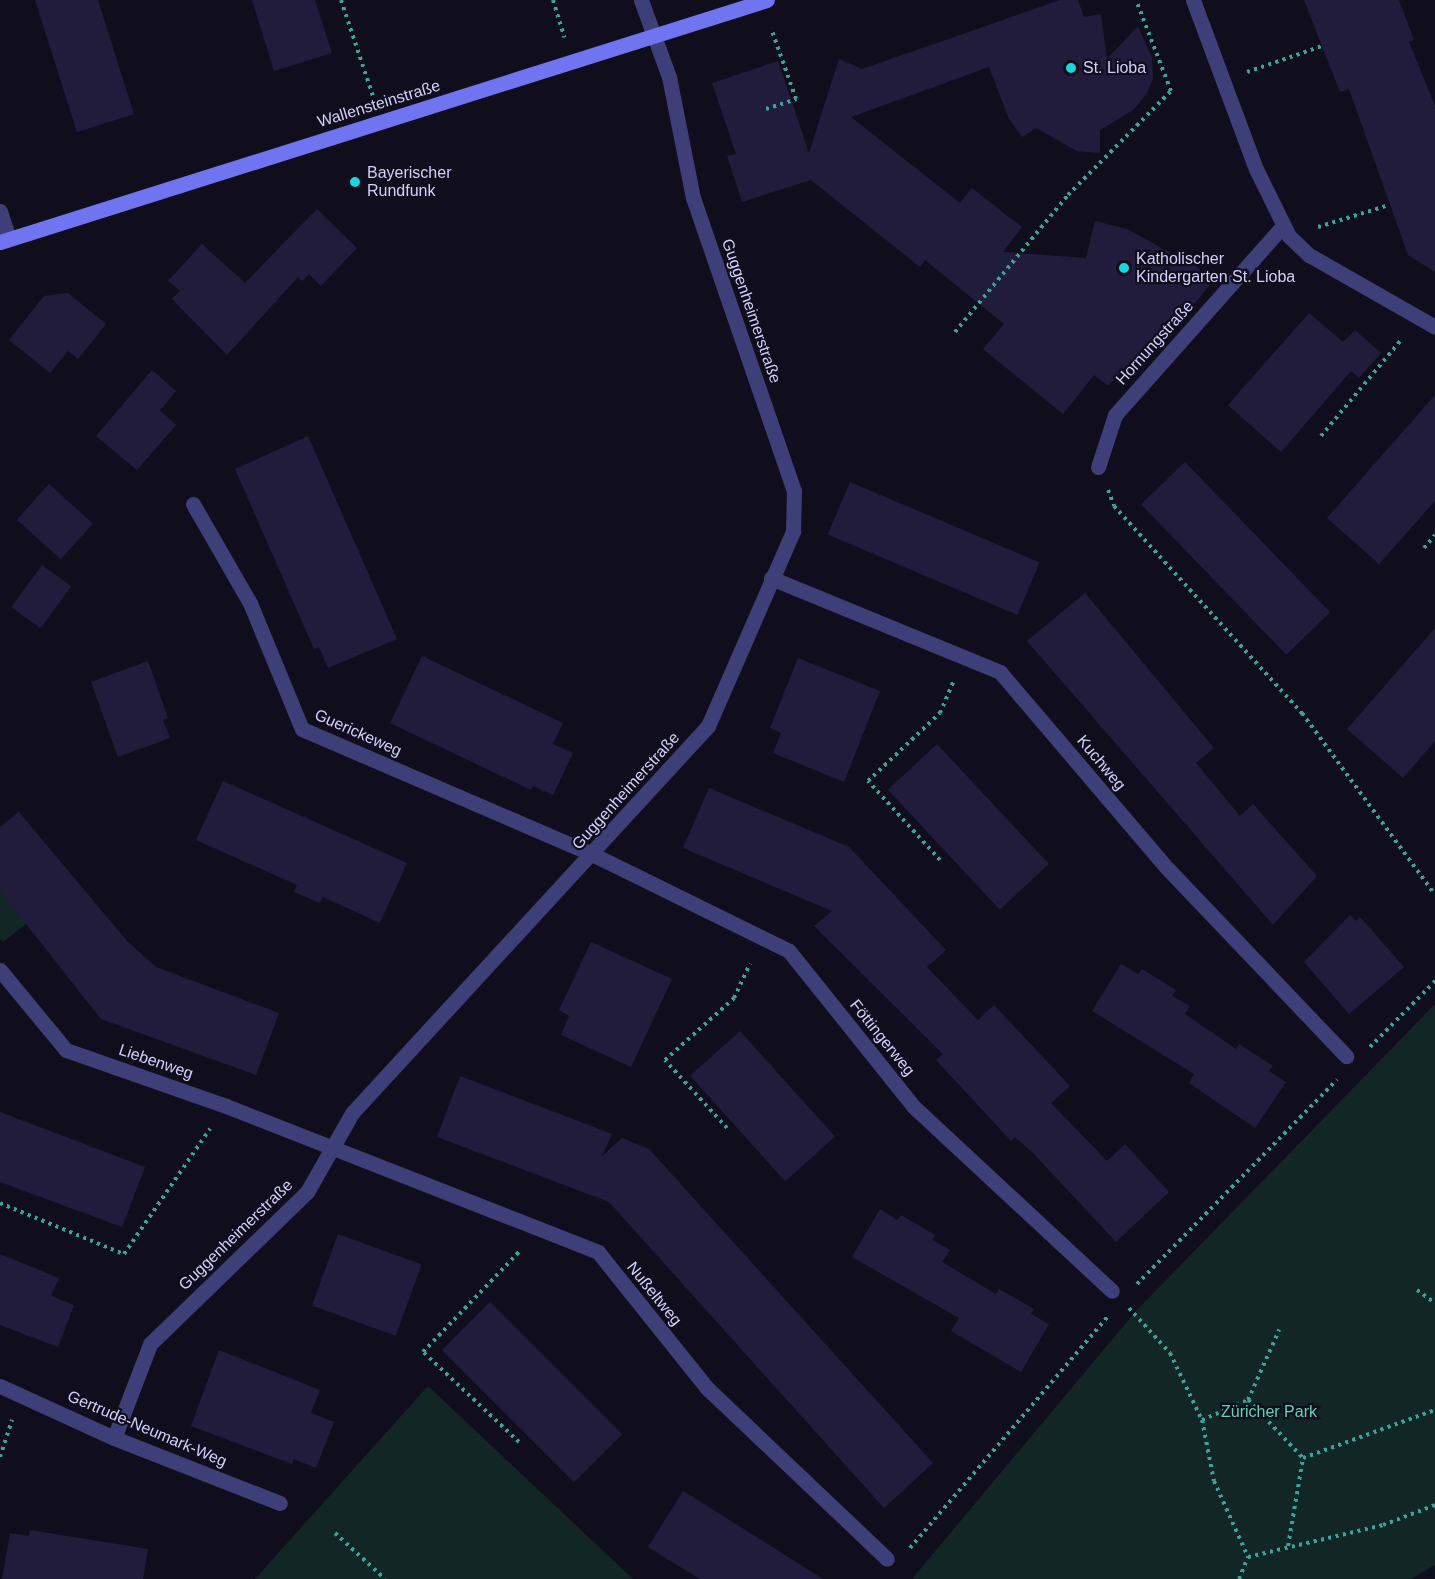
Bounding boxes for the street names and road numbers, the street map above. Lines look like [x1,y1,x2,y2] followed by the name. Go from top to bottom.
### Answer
[315,76,443,132] street label: Wallensteinstraße
[717,236,785,386] street label: Guggenheimerstraße
[1112,297,1198,389] street label: Hornungstraße
[311,705,405,761] street label: Guerickeweg
[568,728,684,854] street label: Guggenheimerstraße
[1072,732,1130,794] street label: Kuchweg
[845,996,919,1080] street label: Föttingerweg
[116,1040,196,1084] street label: Liebenweg
[175,1176,297,1294] street label: Guggenheimerstraße
[622,1258,686,1330] street label: Nußeltweg
[64,1387,230,1471] street label: Gertrude-Neumark-Weg

